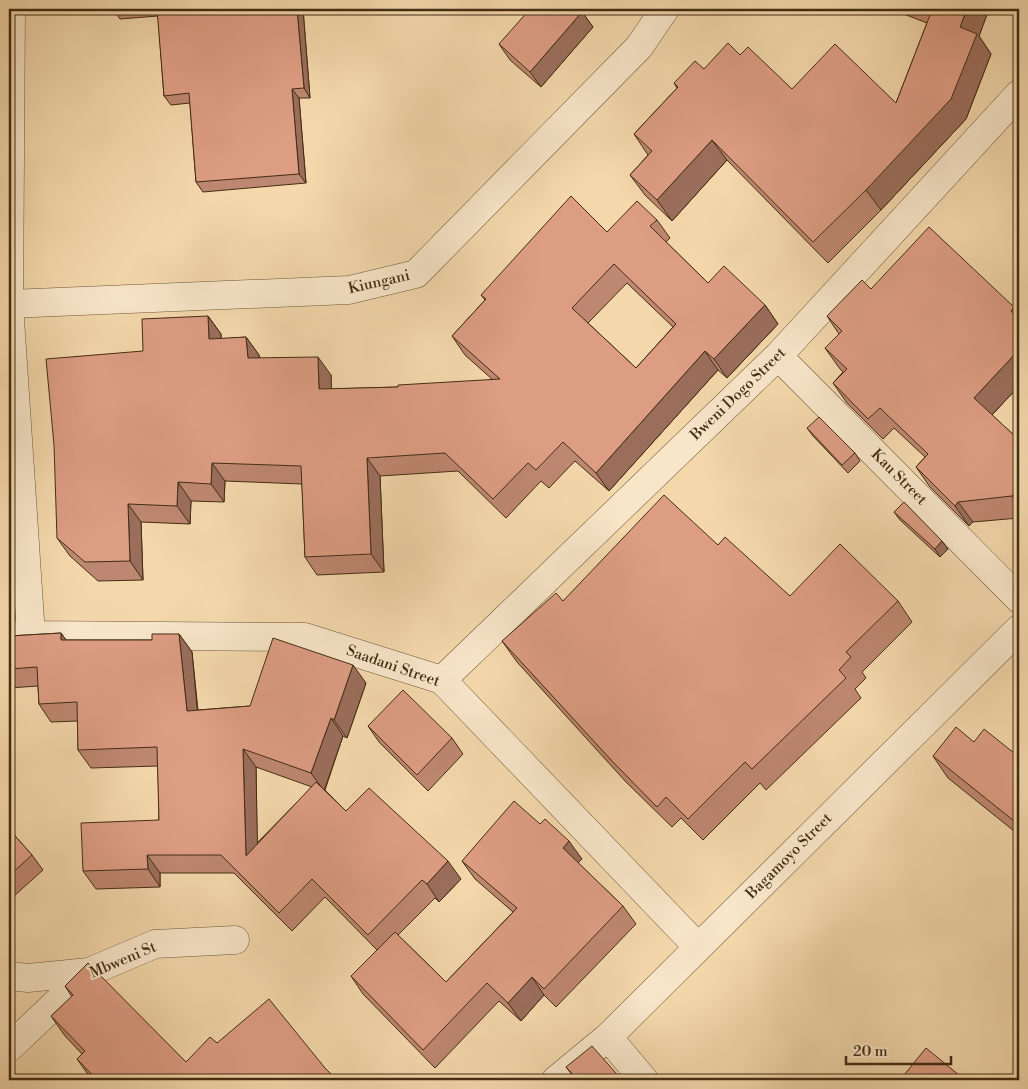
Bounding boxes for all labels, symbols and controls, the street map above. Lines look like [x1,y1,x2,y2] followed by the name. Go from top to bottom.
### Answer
[346,266,412,298] street label: Kiungani
[686,343,790,445] street label: Bweni Dogo Street
[867,445,931,509] street label: Kau Street
[344,641,443,691] street label: Saadani Street
[741,808,837,904] street label: Bagamoyo Street
[87,937,160,982] street label: Mbweni St
[846,1034,950,1066] scale bar
[853,1042,888,1061] text: 20 m

